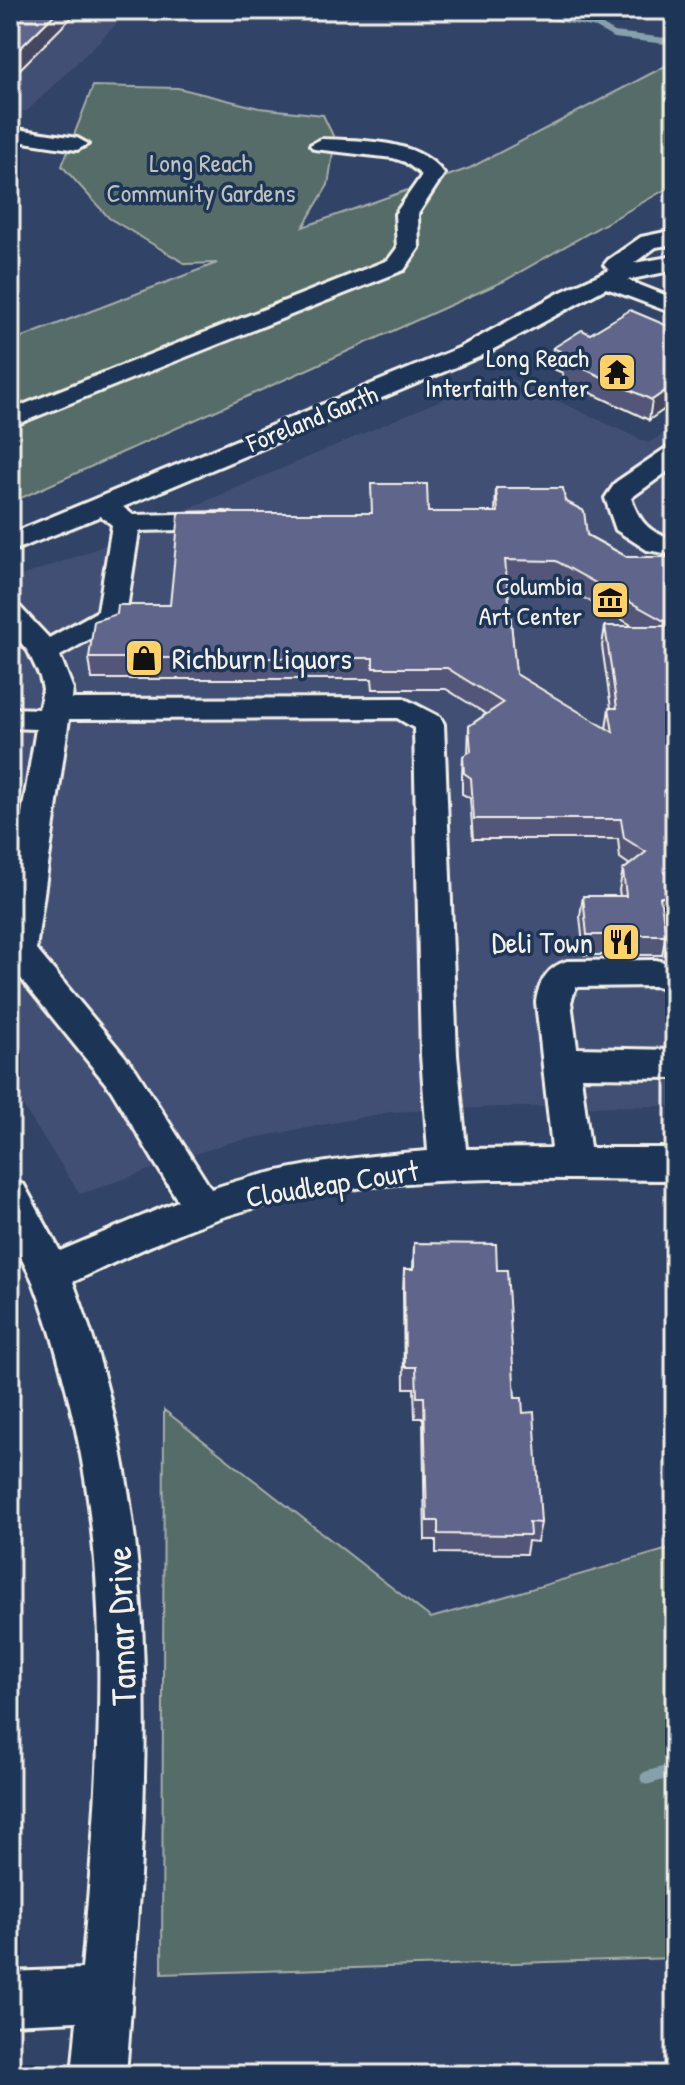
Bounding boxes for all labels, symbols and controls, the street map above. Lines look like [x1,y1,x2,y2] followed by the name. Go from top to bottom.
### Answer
[107,145,295,210] park label: Long Reach Community Gardens
[425,340,589,405] place label: Long Reach Interfaith Center
[596,351,638,393] temple icon: Long Reach Interfaith Center
[240,376,383,460] street label: Foreland Garth
[479,568,582,633] place label: Columbia Art Center
[589,579,631,621] museum icon: Columbia Art Center
[123,637,165,679] shop icon: Richburn Liquors
[172,638,352,678] place label: Richburn Liquors
[600,921,642,963] restaurant icon: Deli Town
[492,922,593,962] place label: Deli Town
[243,1150,422,1216] street label: Cloudleap Court
[93,1545,147,1707] street label: Tamar Drive

